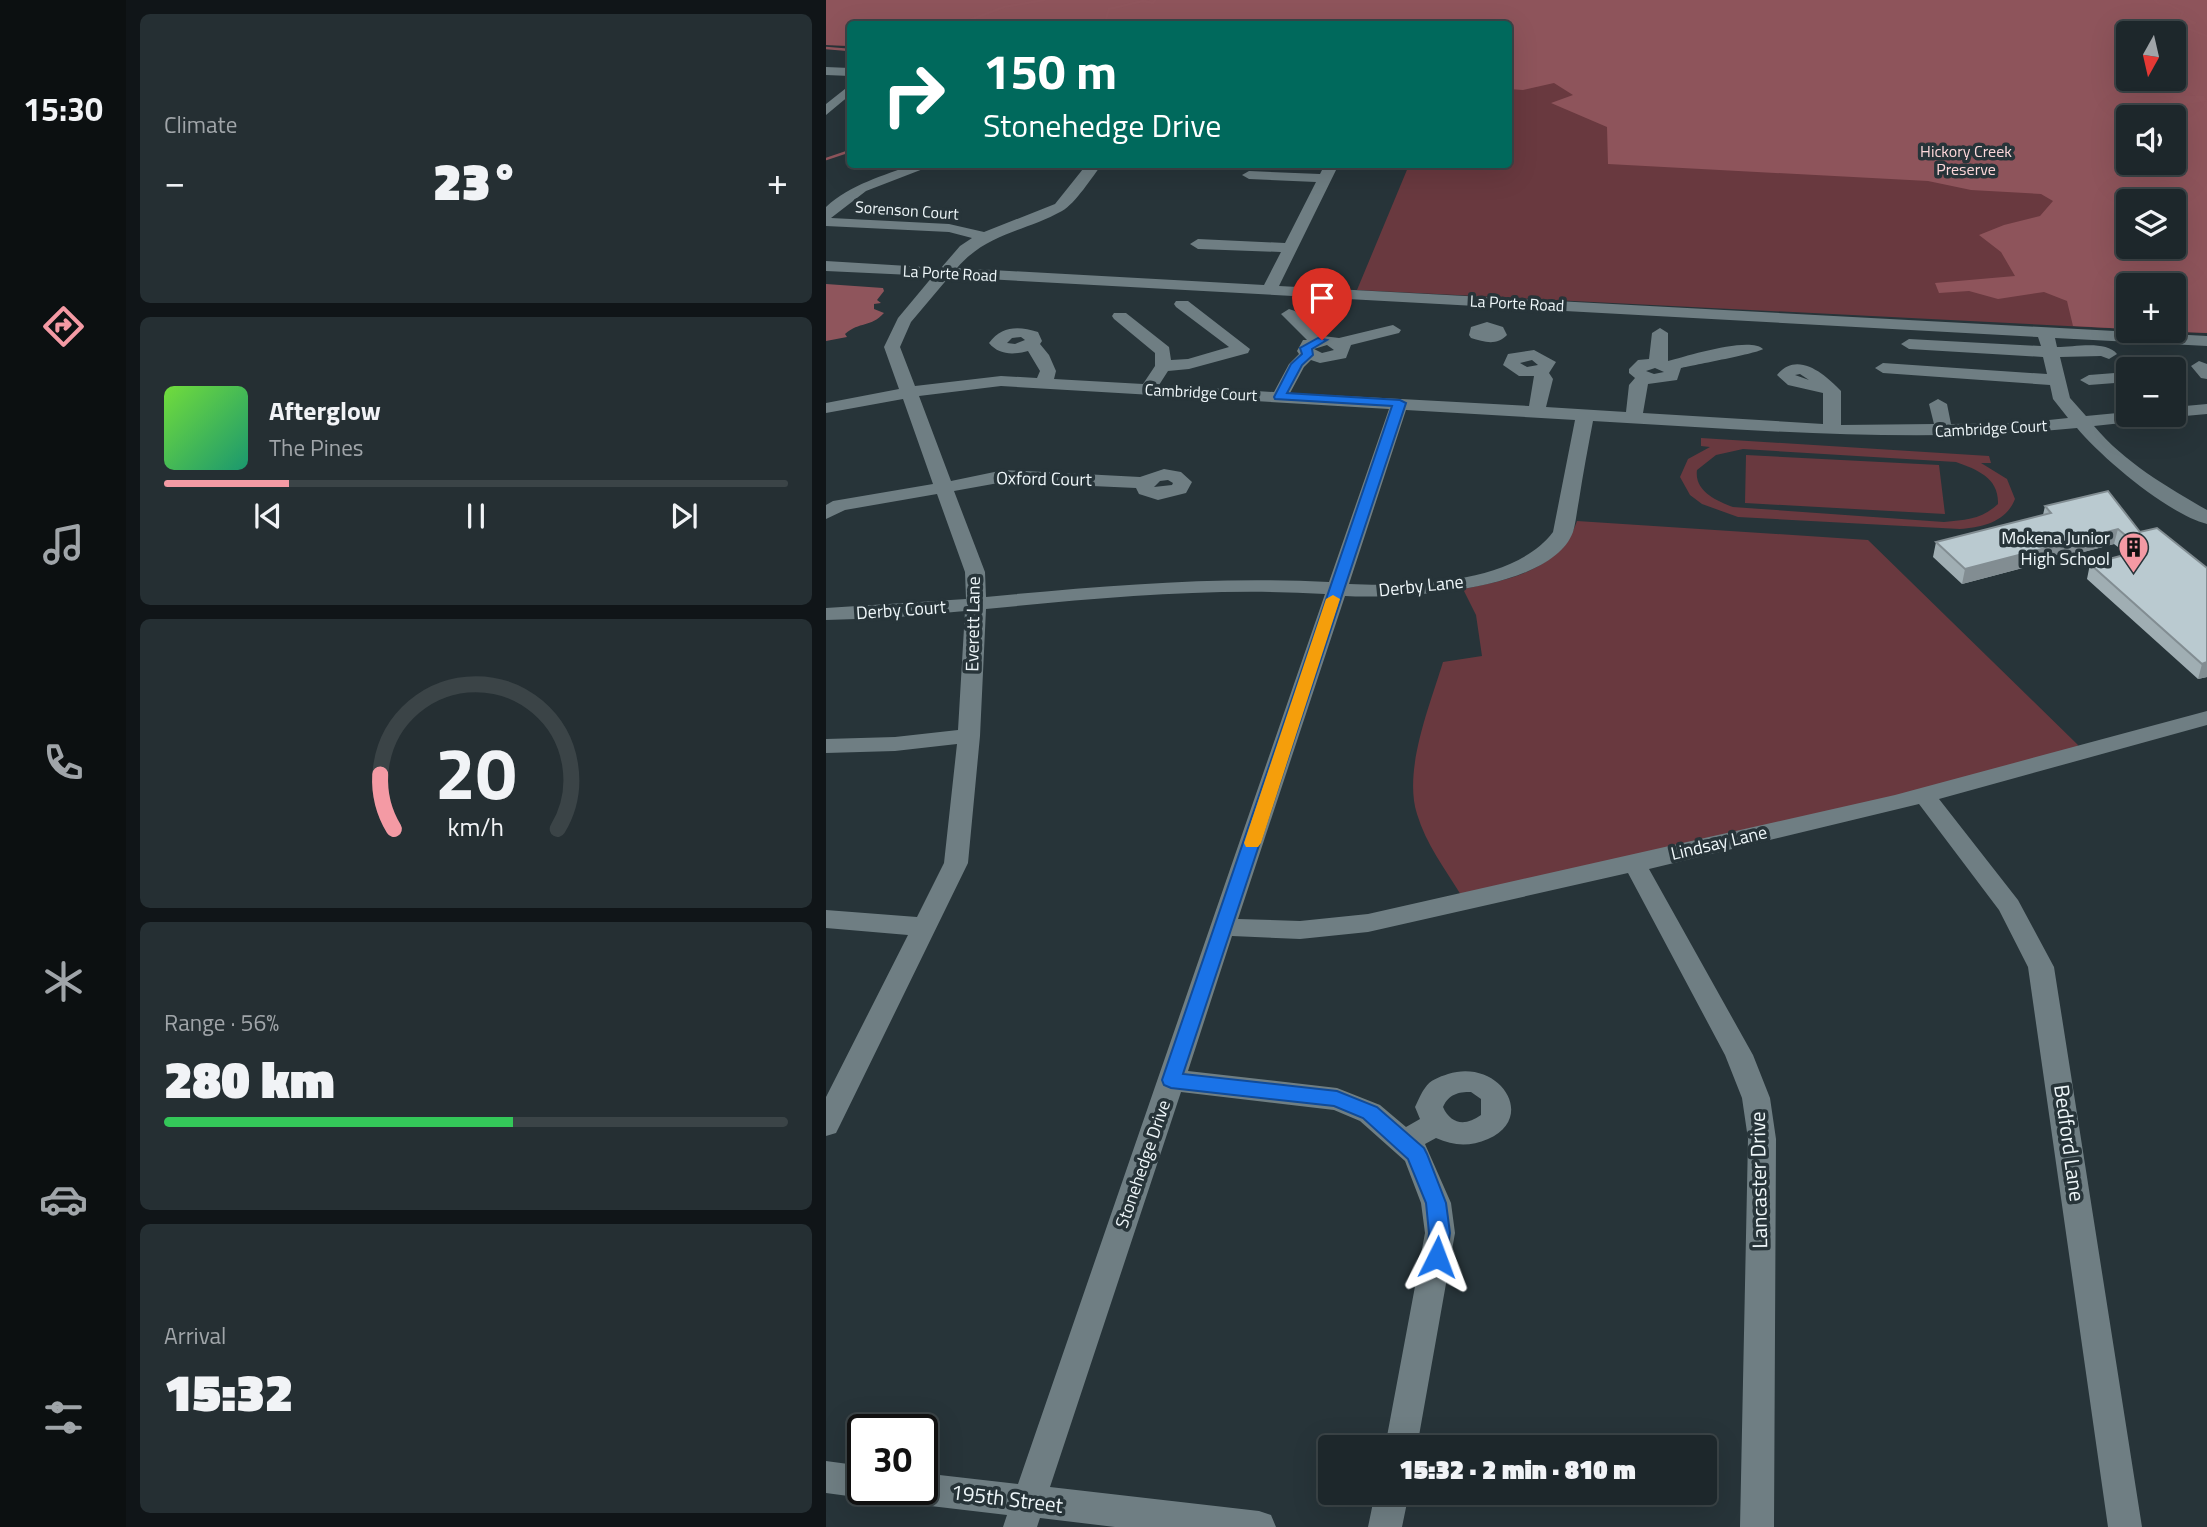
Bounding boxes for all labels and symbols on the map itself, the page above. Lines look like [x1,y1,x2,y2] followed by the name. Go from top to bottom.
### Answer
[2116,21,2186,91] north arrow
[1920,139,2012,181] park label: Hickory Creek Preserve
[854,194,960,226] street label: Sorenson Court
[902,259,998,287] street label: La Porte Road
[1292,268,1352,340] pin
[1469,289,1565,317] street label: La Porte Road
[1144,377,1258,407] street label: Cambridge Court
[1934,413,2048,443] street label: Cambridge Court
[996,464,1093,493] street label: Oxford Court
[2001,524,2110,572] place label: Mokena Junior High School
[2116,531,2150,575] building icon: Mokena Junior High School
[1377,568,1465,603] street label: Derby Lane
[958,576,987,672] street label: Everett Lane
[855,593,948,626] street label: Derby Court
[1668,818,1770,867] street label: Lindsay Lane
[2046,1082,2094,1203] street label: Bedford Lane
[1108,1096,1177,1232] street label: Stonehedge Drive
[1741,1111,1775,1249] street label: Lancaster Drive
[1400,1220,1474,1294] position arrow
[847,1414,938,1505] speed limit sign: 30
[949,1475,1066,1521] street label: 195th Street

